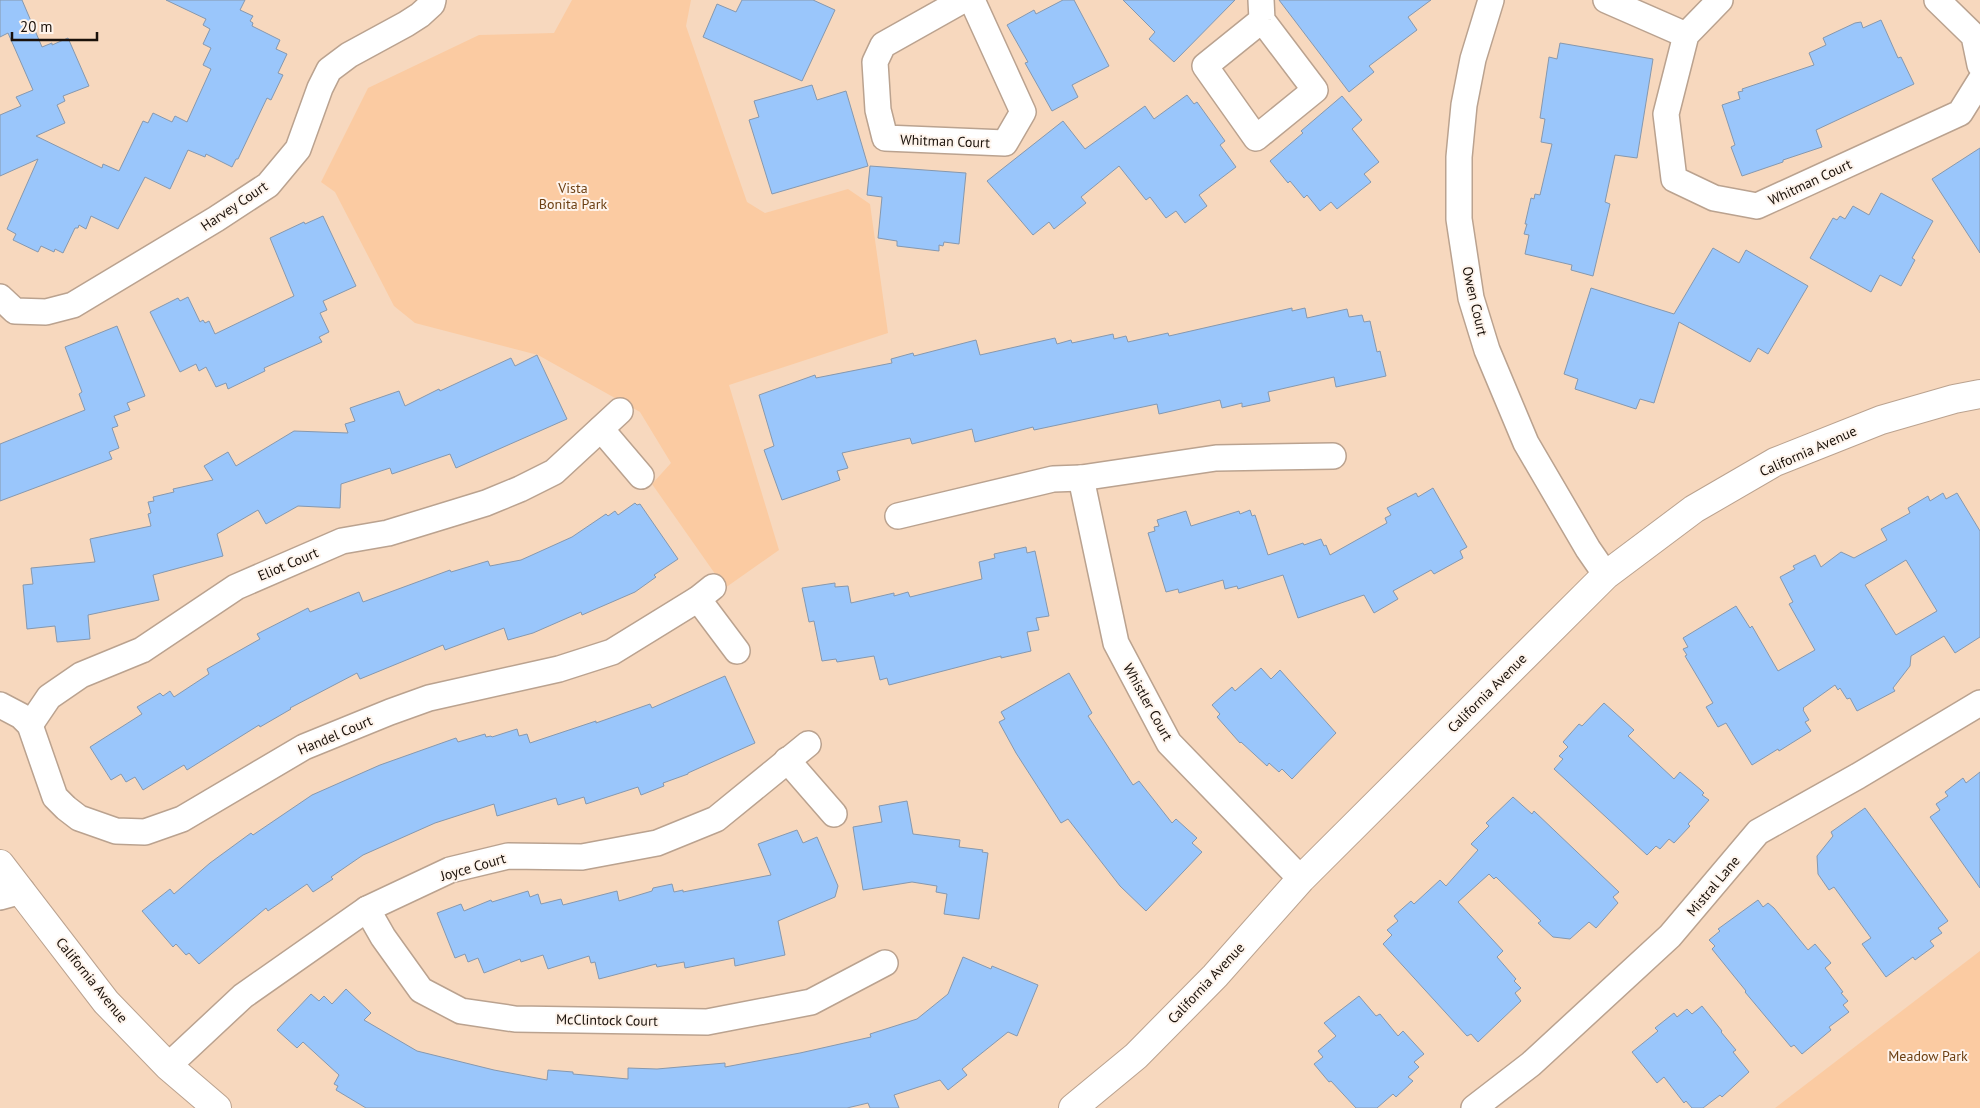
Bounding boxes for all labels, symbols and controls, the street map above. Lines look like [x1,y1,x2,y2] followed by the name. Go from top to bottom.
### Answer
[12,10,98,42] scale bar
[20,17,53,36] text: 20 m
[900,130,991,152] street label: Whitman Court
[1765,155,1855,209] street label: Whitman Court
[197,177,271,235] street label: Harvey Court
[539,179,607,213] park label: Vista Bonita Park
[1458,265,1492,338] street label: Owen Court
[1757,422,1859,480] street label: California Avenue
[255,543,321,585] street label: Eliot Court
[1444,650,1530,736] street label: California Avenue
[1119,660,1177,744] street label: Whistler Court
[295,711,375,759] street label: Handel Court
[437,849,508,885] street label: Joyce Court
[1682,852,1744,920] street label: Mistral Lane
[52,934,132,1026] street label: California Avenue
[1164,939,1248,1027] street label: California Avenue
[556,1010,658,1030] street label: McClintock Court
[1888,1047,1968,1065] park label: Meadow Park

